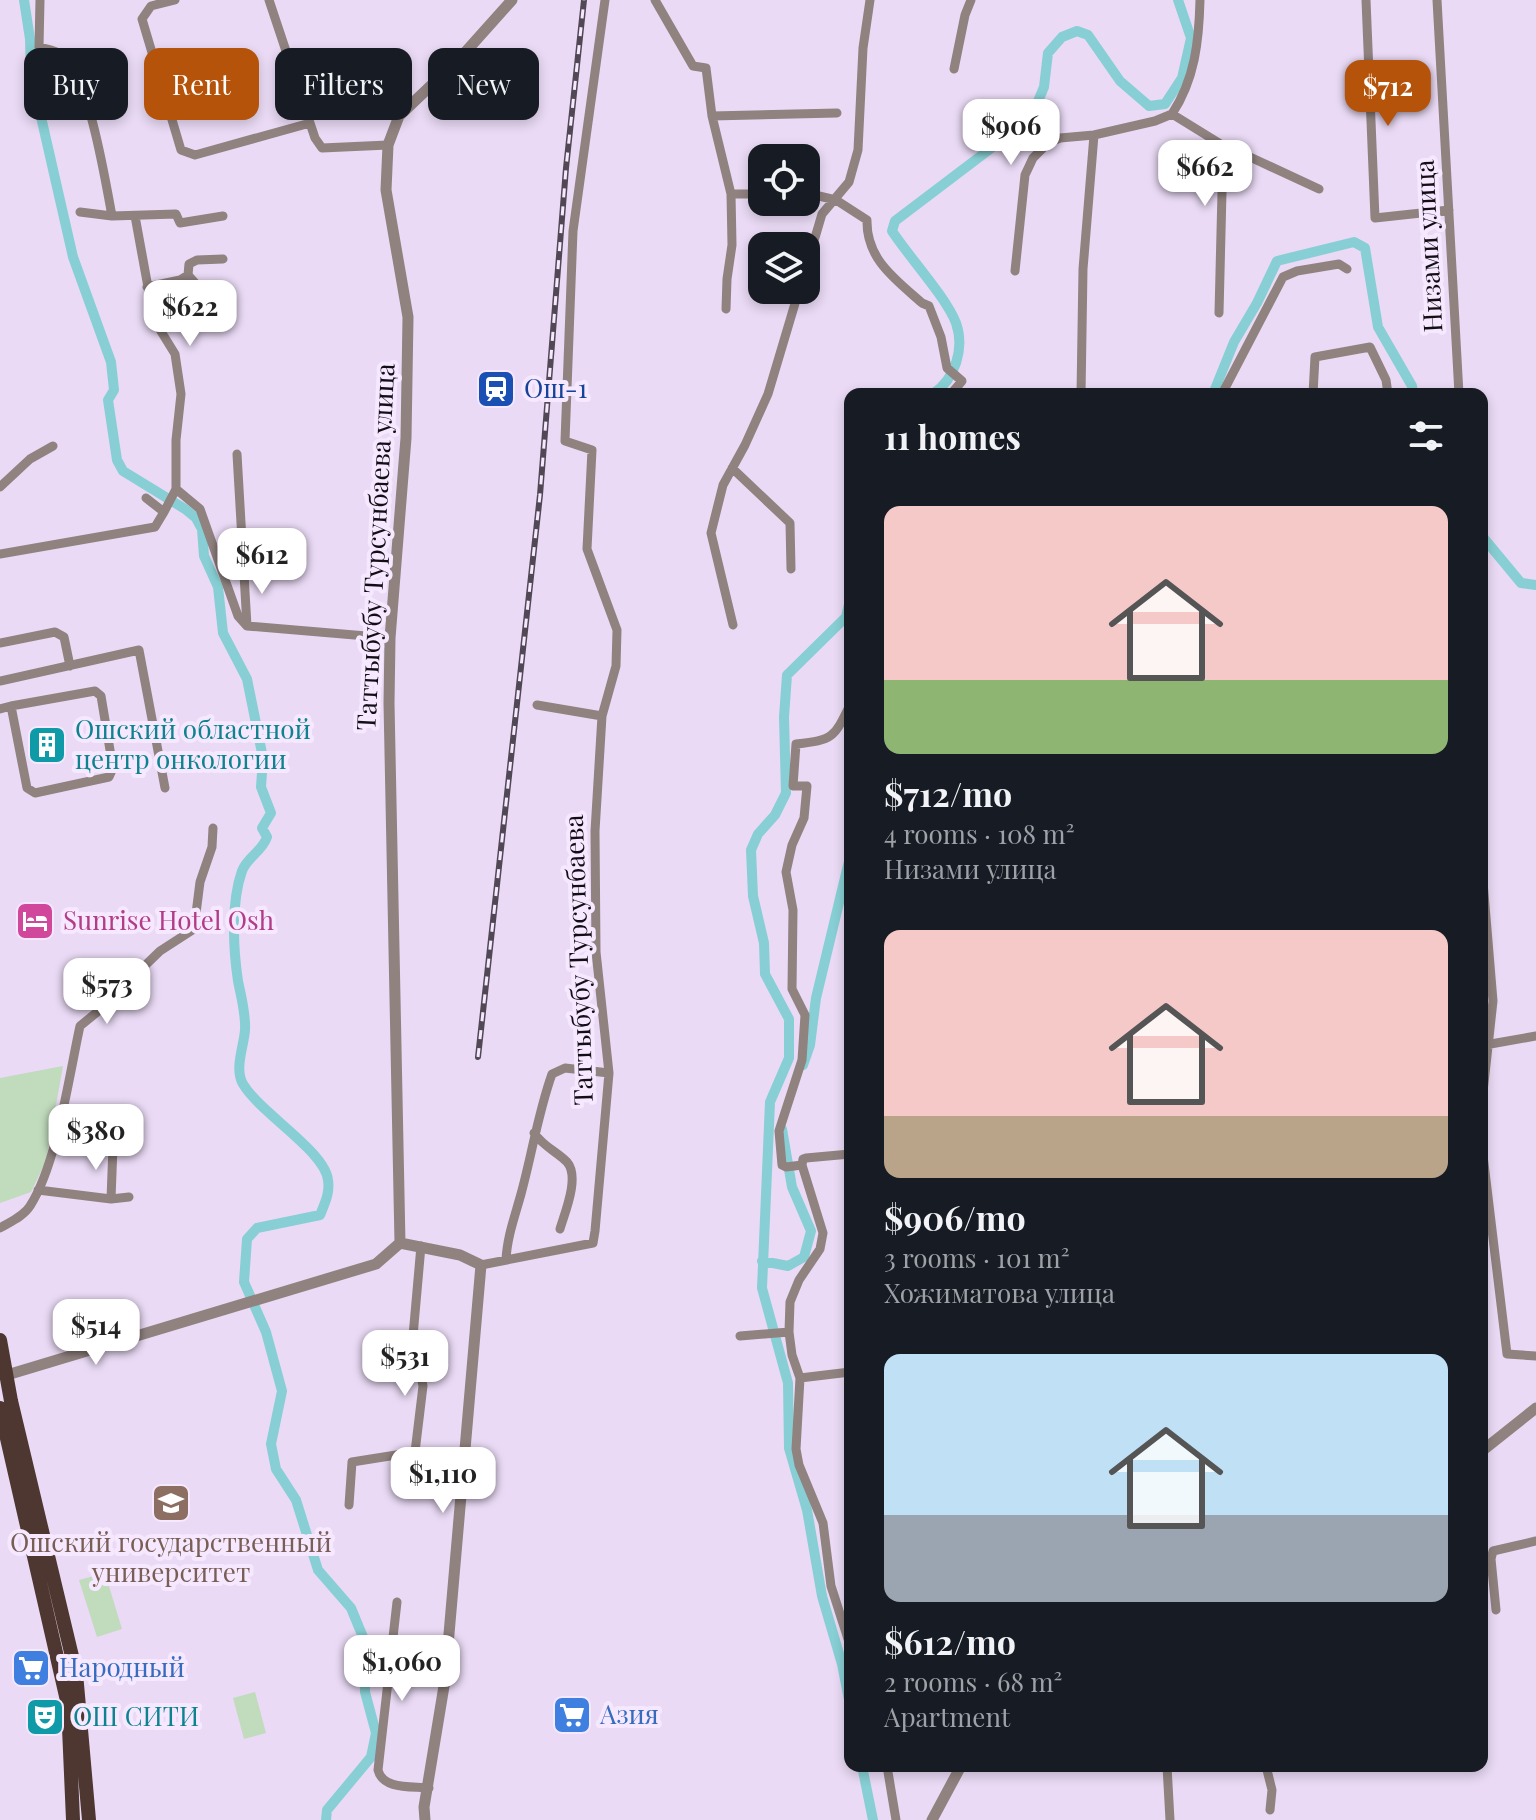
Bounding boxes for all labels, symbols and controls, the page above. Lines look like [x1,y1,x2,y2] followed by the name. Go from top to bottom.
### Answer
[24,48,128,120] chip: Buy
[144,48,259,120] chip: Rent
[275,48,412,120] chip: Filters
[428,48,539,120] chip: New
[1341,60,1435,128] pin: $712
[1363,68,1413,103] text: $712
[964,99,1058,167] pin: $906
[981,107,1041,142] text: $906
[1158,140,1252,208] pin: $662
[748,144,820,304] map controls
[748,144,820,216] button: locate
[1176,148,1234,183] text: $662
[1406,159,1449,333] street label: Низами улица
[748,232,820,304] button: layers
[143,280,237,348] pin: $622
[162,288,218,323] text: $622
[347,362,402,731] street label: Таттыбубу Турсунбаева улица
[475,368,517,410] station icon: Ош-1
[524,370,588,405] place label: Ош-1
[884,413,1021,459] text: 11 homes
[1404,414,1448,458] icon: filters
[215,528,309,596] pin: $612
[235,536,289,571] text: $612
[1094,558,1238,702] icon: home
[75,711,311,776] place label: Ошский областной центр онкологии
[26,724,68,766] building icon: Ошский областной центр онкологии
[884,770,1012,816] text: $712/mo
[555,814,600,1106] street label: Таттыбубу Турсунбаева
[884,816,1074,851] text: 4 rooms · 108 m²
[884,851,1056,886] text: Низами улица
[14,900,56,942] hotel icon: Sunrise Hotel Osh
[63,902,274,937] place label: Sunrise Hotel Osh
[60,958,154,1026] pin: $573
[81,966,133,1001] text: $573
[1094,982,1238,1126] icon: home
[49,1104,143,1172] pin: $380
[67,1112,125,1147] text: $380
[884,1194,1026,1240] text: $906/mo
[884,1240,1069,1275] text: 3 rooms · 101 m²
[884,1275,1115,1310] text: Хожиматова улица
[49,1299,143,1367] pin: $514
[71,1307,121,1342] text: $514
[358,1330,452,1398] pin: $531
[380,1338,430,1373] text: $531
[1094,1406,1238,1550] icon: home
[378,1447,508,1515] pin: $1,110
[409,1455,477,1490] text: $1,110
[150,1482,192,1524] school or university icon: Ошский государственный университет
[10,1524,332,1589] place label: Ошский государственный университет
[884,1618,1016,1664] text: $612/mo
[337,1635,467,1703] pin: $1,060
[362,1643,442,1678] text: $1,060
[10,1647,52,1689] supermarket icon: Народный
[59,1649,185,1684] place label: Народный
[884,1664,1062,1699] text: 2 rooms · 68 m²
[551,1694,593,1736] supermarket icon: Азия
[24,1696,66,1738] theatre icon: ОШ СИТИ
[599,1696,659,1731] place label: Азия
[73,1698,199,1733] place label: ОШ СИТИ
[884,1699,1010,1734] text: Apartment

